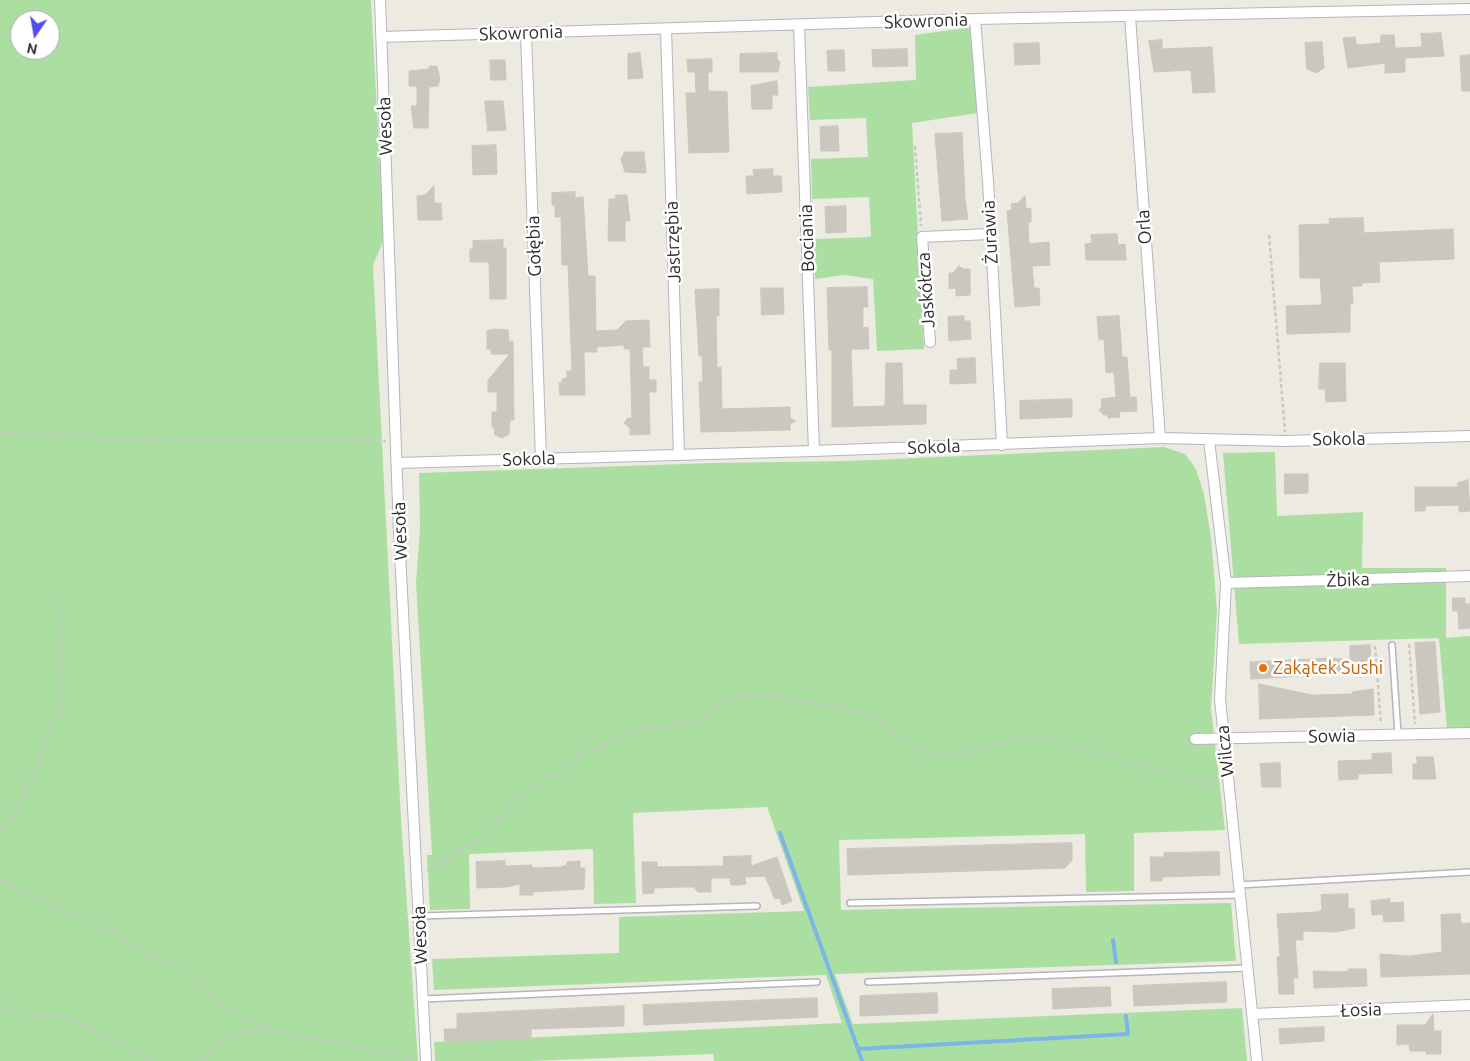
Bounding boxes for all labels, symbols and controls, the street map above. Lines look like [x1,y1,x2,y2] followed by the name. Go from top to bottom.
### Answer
[884,9,968,33] street label: Skowronia
[10,10,60,60] north arrow
[479,21,563,45] street label: Skowronia
[25,40,39,58] text: N
[373,96,397,156] street label: Wesoła
[978,199,1002,265] street label: Żurawia
[661,201,685,283] street label: Jastrzębia
[795,204,819,272] street label: Bociania
[1132,209,1156,245] street label: Orla
[522,215,546,277] street label: Gołębia
[913,251,939,329] street label: Jaskółcza
[1312,428,1366,450] street label: Sokola
[907,435,961,459] street label: Sokola
[502,447,556,471] street label: Sokola
[388,501,412,561] street label: Wesoła
[1326,568,1370,592] street label: Żbika
[1273,657,1383,679] place label: Zakątek Sushi
[1257,662,1269,674] marker: Zakątek Sushi
[1212,724,1238,778] street label: Wilcza
[1308,725,1356,747] street label: Sowia
[408,905,432,965] street label: Wesoła
[1340,998,1382,1022] street label: Łosia

